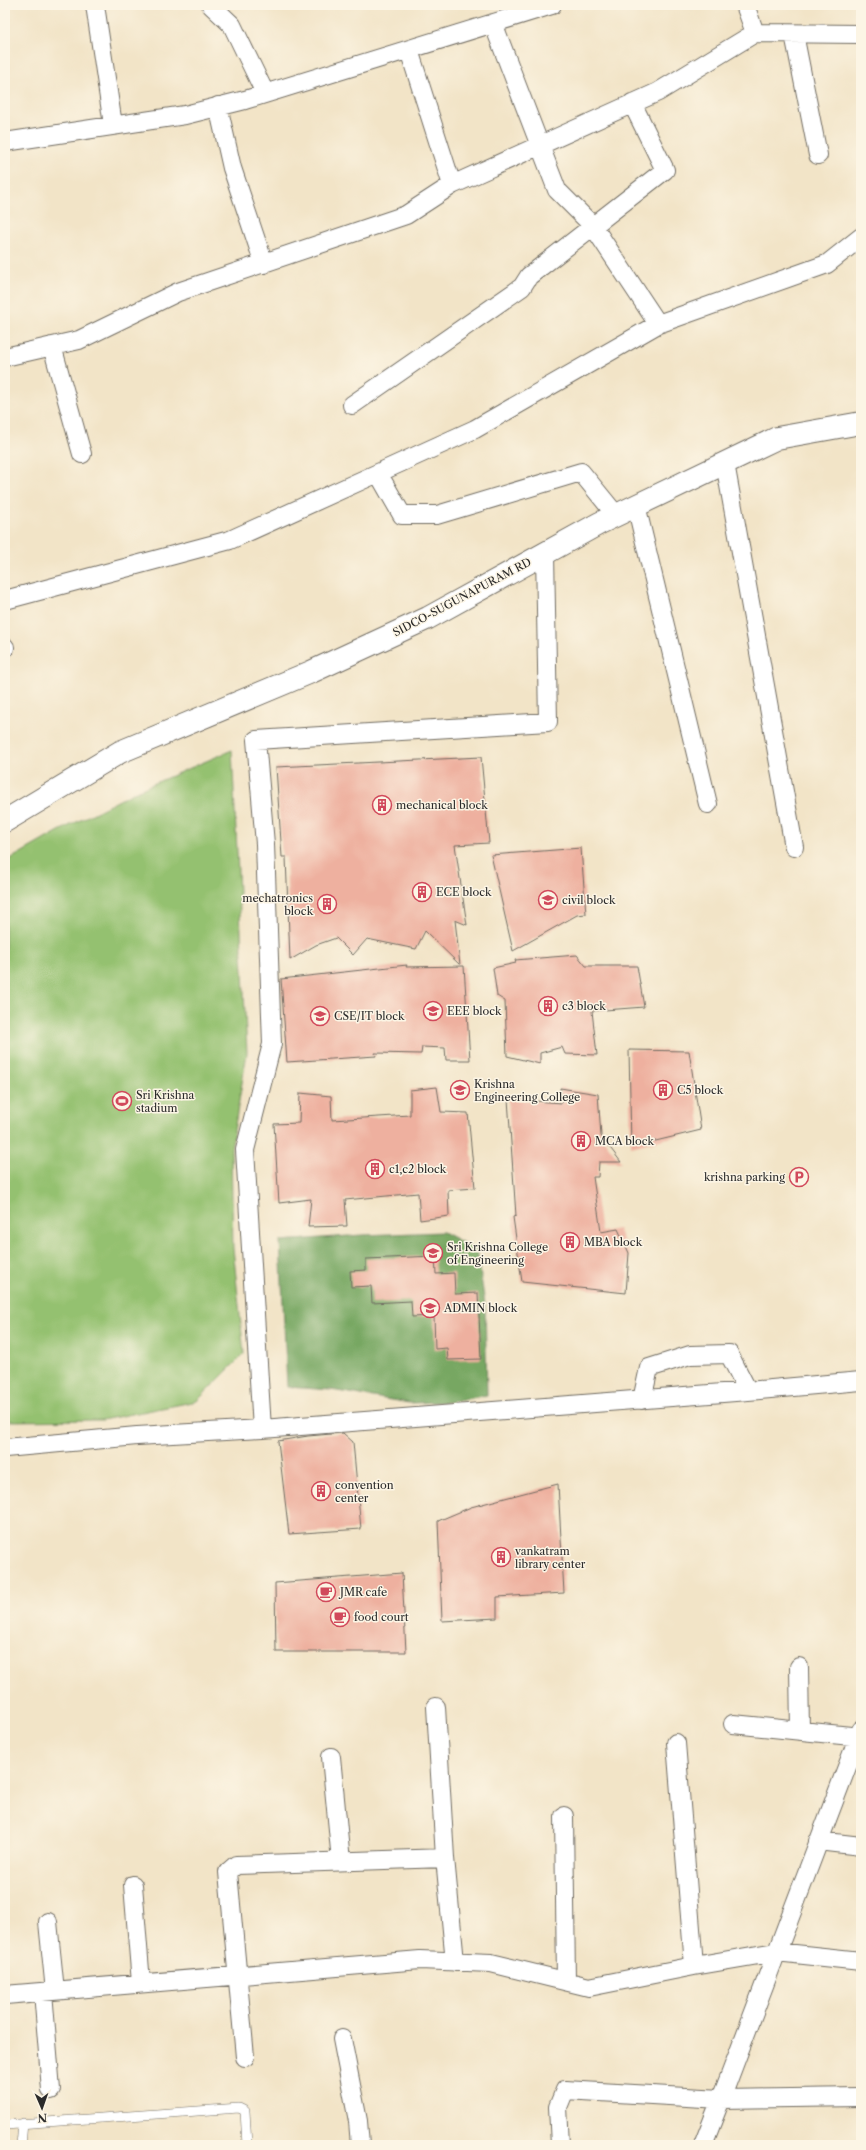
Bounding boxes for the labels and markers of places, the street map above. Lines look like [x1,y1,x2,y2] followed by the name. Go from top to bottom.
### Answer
[371,794,393,816] building icon: mechanical block
[396,798,488,812] place label: mechanical block
[411,881,433,903] building icon: ECE block
[436,885,492,899] place label: ECE block
[537,889,559,911] school or university icon: civil block
[242,891,314,918] place label: mechatronics block
[316,893,338,915] building icon: mechatronics block
[562,893,616,907] place label: civil block
[537,995,559,1017] building icon: c3 block
[562,999,606,1013] place label: c3 block
[422,1000,444,1022] school or university icon: EEE block
[447,1004,502,1018] place label: EEE block
[309,1005,331,1027] school or university icon: CSE/IT block
[334,1009,405,1023] place label: CSE/IT block
[474,1077,580,1104] place label: Krishna Engineering College
[449,1079,471,1101] school or university icon: Krishna Engineering College
[652,1079,674,1101] building icon: C5 block
[677,1083,724,1097] place label: C5 block
[136,1088,195,1115] place label: Sri Krishna stadium
[111,1090,133,1112] sports icon: Sri Krishna stadium
[570,1130,592,1152] building icon: MCA block
[595,1134,655,1148] place label: MCA block
[364,1158,386,1180] building icon: c1,c2 block
[389,1162,447,1176] place label: c1,c2 block
[788,1166,810,1188] parking icon: krishna parking
[704,1170,785,1184] place label: krishna parking
[559,1231,581,1253] building icon: MBA block
[584,1235,643,1249] place label: MBA block
[447,1240,548,1267] place label: Sri Krishna College of Engineering
[422,1242,444,1264] school or university icon: Sri Krishna College of Engineering
[419,1297,441,1319] school or university icon: ADMIN block
[443,1301,518,1315] place label: ADMIN block
[335,1478,394,1505] place label: convention center
[310,1480,332,1502] building icon: convention center
[514,1544,586,1571] place label: vankatram library center
[490,1546,512,1568] building icon: vankatram library center
[315,1581,337,1603] cafe icon: JMR cafe
[338,1585,387,1599] place label: JMR cafe
[329,1606,351,1628] cafe icon: food court
[354,1610,409,1624] place label: food court

